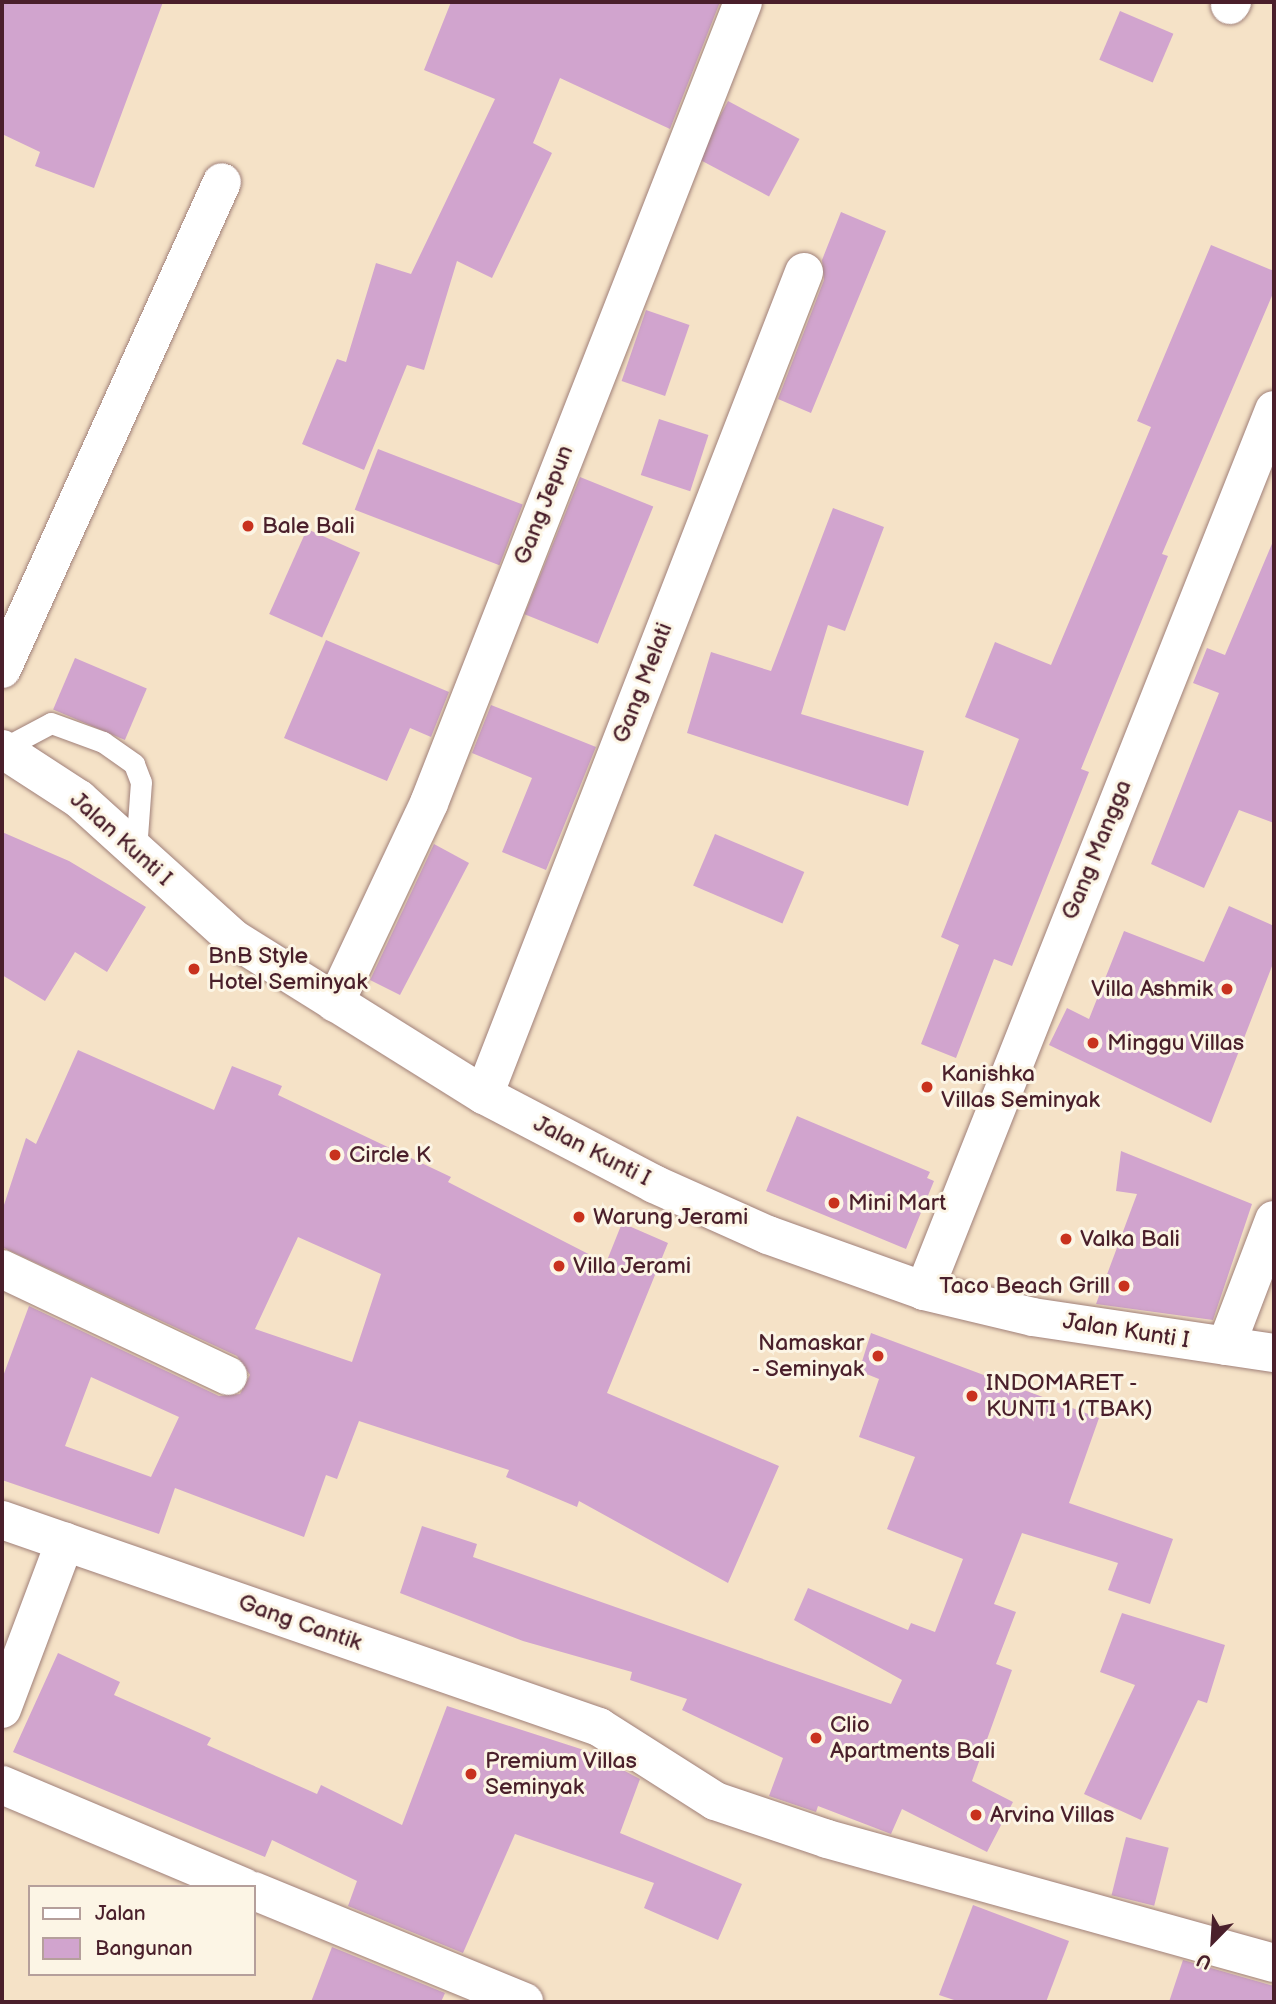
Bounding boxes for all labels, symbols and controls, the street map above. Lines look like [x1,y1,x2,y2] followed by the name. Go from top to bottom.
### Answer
[508,441,580,569] street label: Gang Jepun
[262,512,355,540] place label: Bale Bali
[240,518,256,534] marker: Bale Bali
[607,619,679,747] street label: Gang Melati
[1056,776,1138,924] street label: Gang Mangga
[64,786,178,892] street label: Jalan Kunti I
[208,942,368,996] place label: BnB Style Hotel Seminyak
[186,961,202,977] marker: BnB Style Hotel Seminyak
[1091,975,1213,1003] place label: Villa Ashmik
[1219,981,1235,997] marker: Villa Ashmik
[1107,1029,1245,1057] place label: Minggu Villas
[1085,1035,1101,1051] marker: Minggu Villas
[941,1060,1100,1114] place label: Kanishka Villas Seminyak
[919,1079,935,1095] marker: Kanishka Villas Seminyak
[529,1110,655,1192] street label: Jalan Kunti I
[349,1141,430,1169] place label: Circle K
[327,1147,343,1163] marker: Circle K
[848,1189,946,1217] place label: Mini Mart
[826,1195,842,1211] marker: Mini Mart
[593,1203,750,1231] place label: Warung Jerami
[571,1209,587,1225] marker: Warung Jerami
[1080,1225,1180,1253] place label: Valka Bali
[1058,1231,1074,1247] marker: Valka Bali
[573,1252,692,1280] place label: Villa Jerami
[551,1258,567,1274] marker: Villa Jerami
[939,1272,1110,1300] place label: Taco Beach Grill
[1116,1278,1132,1294] marker: Taco Beach Grill
[1061,1307,1191,1355] street label: Jalan Kunti I
[750,1329,864,1383] place label: Namaskar - Seminyak
[870,1348,886,1364] marker: Namaskar - Seminyak
[986,1369,1153,1423] place label: INDOMARET - KUNTI 1 (TBAK)
[964,1388,980,1404] marker: INDOMARET - KUNTI 1 (TBAK)
[235,1589,365,1657] street label: Gang Cantik
[830,1711,995,1765] place label: Clio Apartments Bali
[808,1730,824,1746] marker: Clio Apartments Bali
[485,1747,637,1801] place label: Premium Villas Seminyak
[463,1766,479,1782] marker: Premium Villas Seminyak
[990,1801,1115,1829] place label: Arvina Villas
[968,1807,984,1823] marker: Arvina Villas
[28,1885,256,1976] legend
[95,1901,146,1926] text: Jalan
[1178,1906,1248,1976] north arrow
[95,1936,193,1961] text: Bangunan
[1193,1947,1215,1974] text: U

